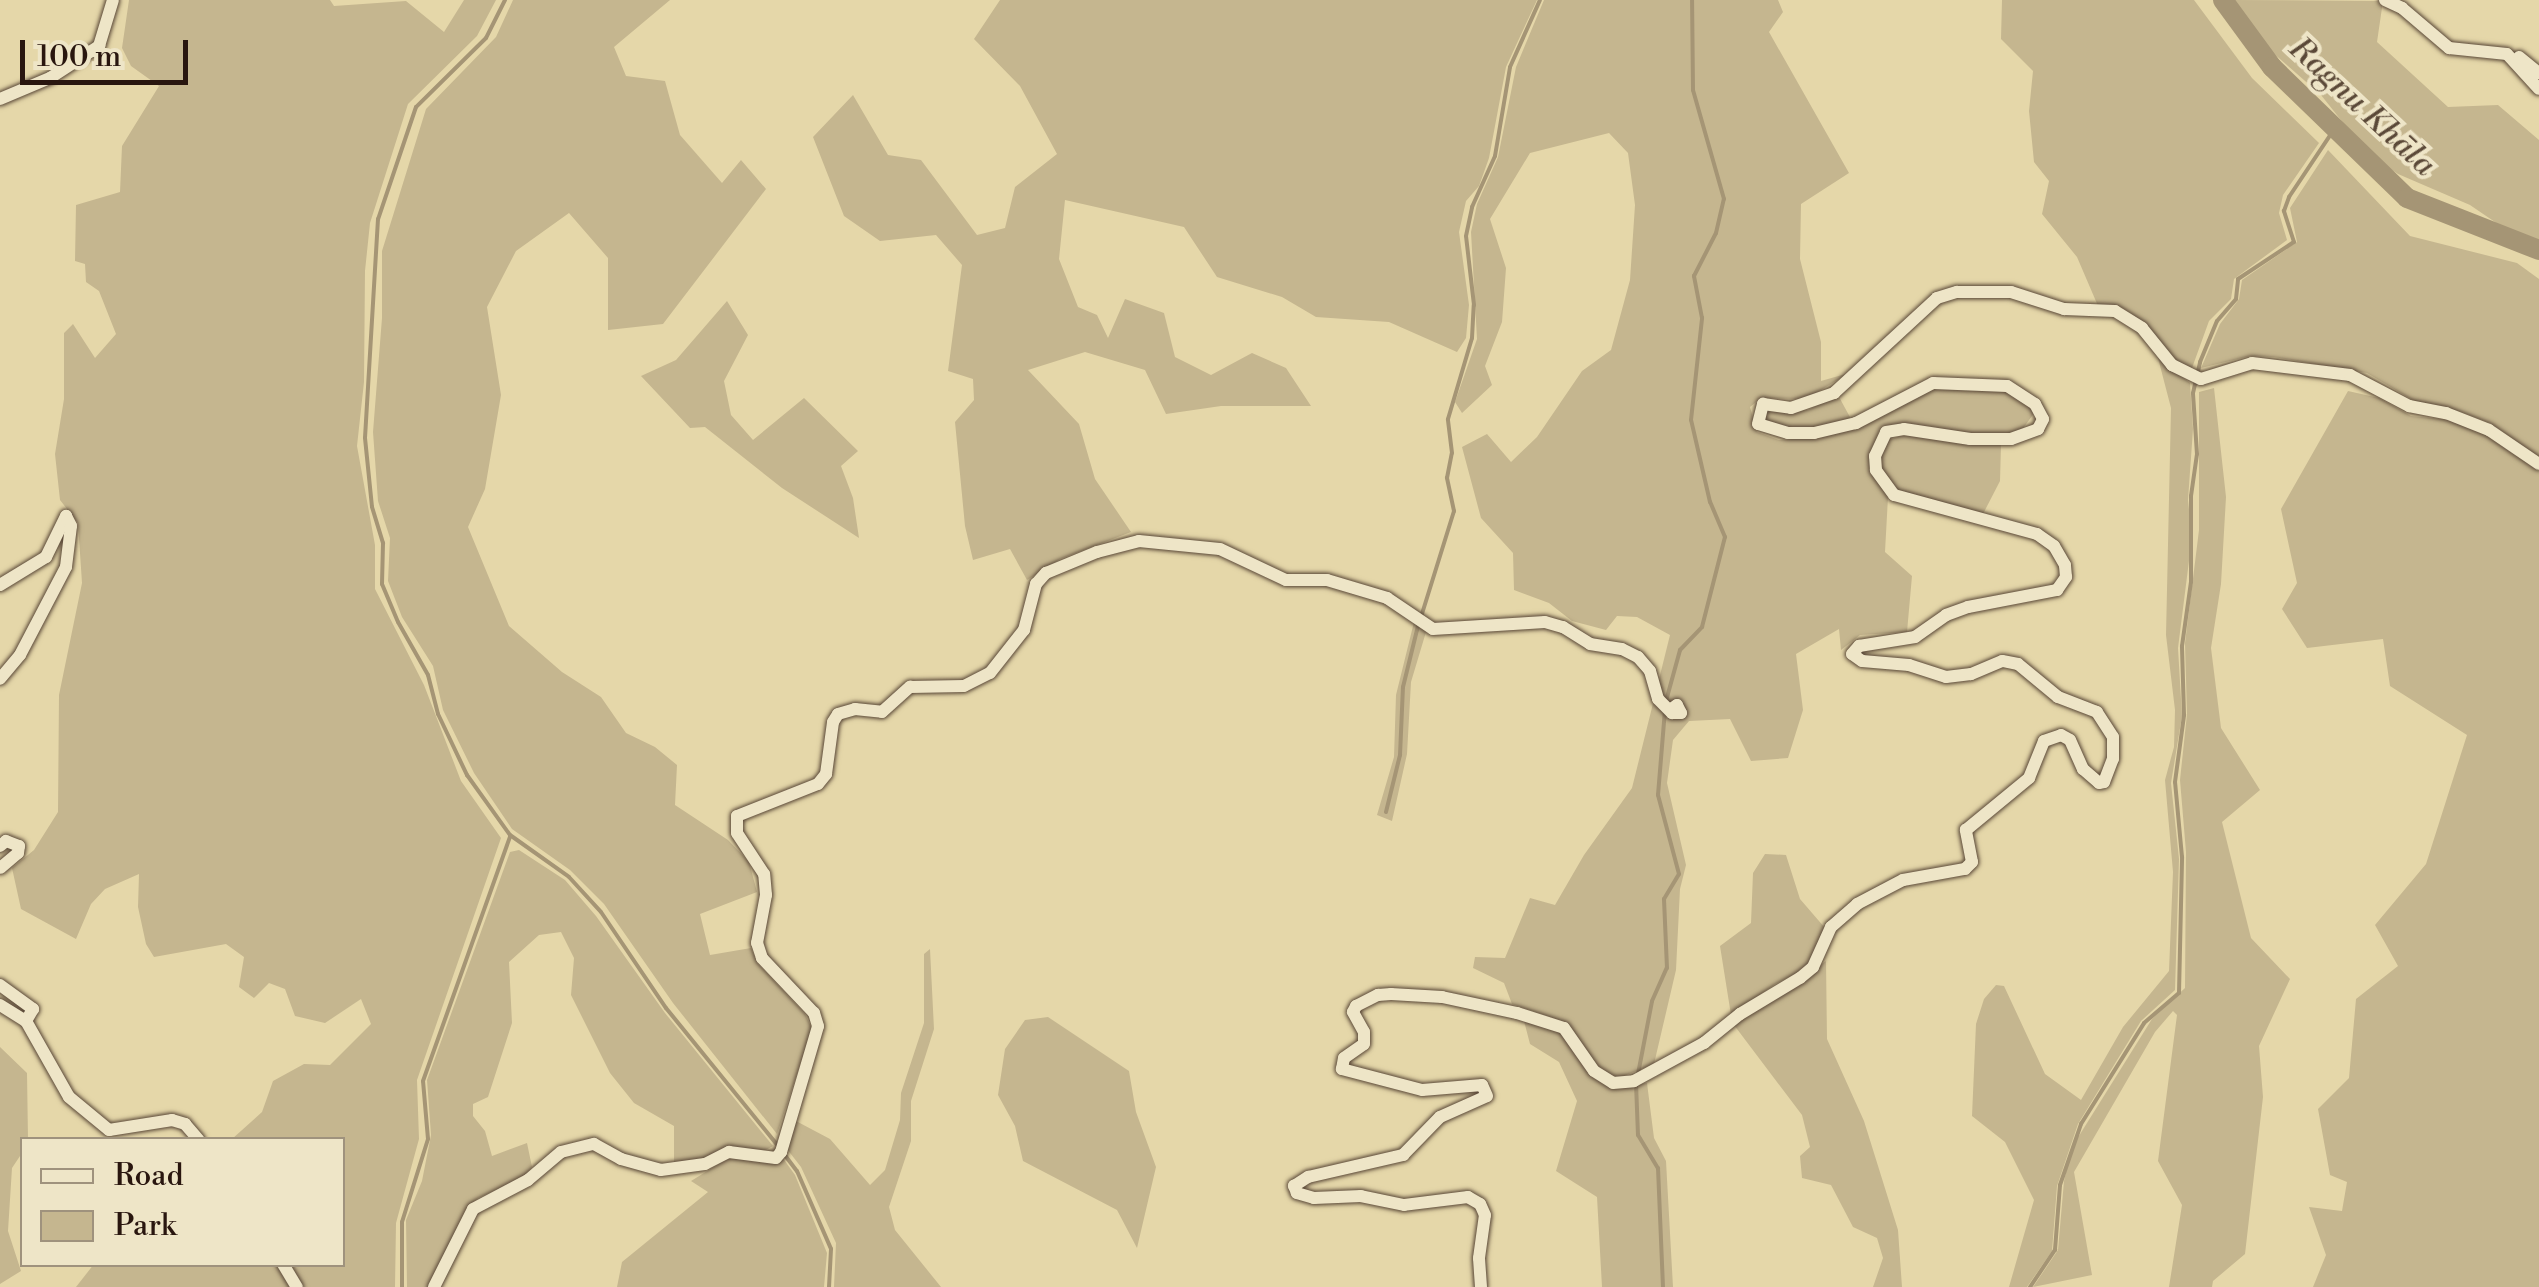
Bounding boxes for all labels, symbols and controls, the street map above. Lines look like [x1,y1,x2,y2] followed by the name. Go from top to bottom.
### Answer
[25,20,192,82] scale bar
[2281,29,2443,185] water label: Ragnu Khāla
[37,38,121,76] text: 100 m
[20,1137,345,1267] legend
[114,1157,184,1195] text: Road
[114,1207,176,1245] text: Park

